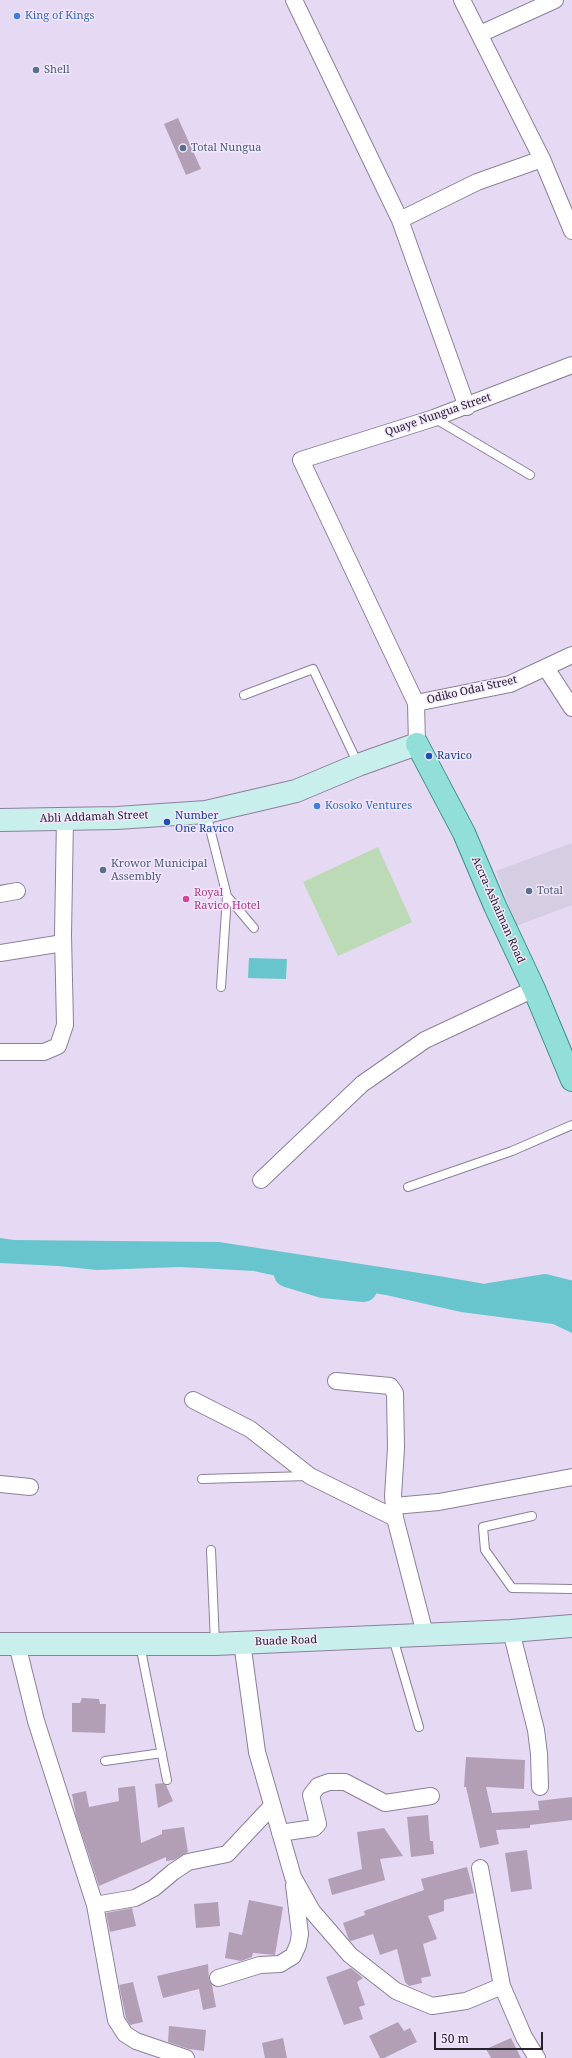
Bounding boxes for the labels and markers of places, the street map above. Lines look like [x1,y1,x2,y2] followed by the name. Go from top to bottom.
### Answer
[25,9,95,23] place label: King of Kings
[12,11,22,21] marker: King of Kings
[44,63,70,77] place label: Shell
[31,65,41,75] marker: Shell
[191,141,261,155] place label: Total Nungua
[178,143,188,153] marker: Total Nungua
[437,749,472,763] place label: Ravico
[424,751,434,761] marker: Ravico
[325,799,412,813] place label: Kosoko Ventures
[312,801,322,811] marker: Kosoko Ventures
[175,809,234,835] place label: Number One Ravico
[162,817,172,827] marker: Number One Ravico
[111,857,207,883] place label: Krowor Municipal Assembly
[98,865,108,875] marker: Krowor Municipal Assembly
[537,884,563,898] place label: Total
[194,886,260,912] place label: Royal Ravico Hotel
[524,886,534,896] marker: Total
[181,894,191,904] marker: Royal Ravico Hotel

